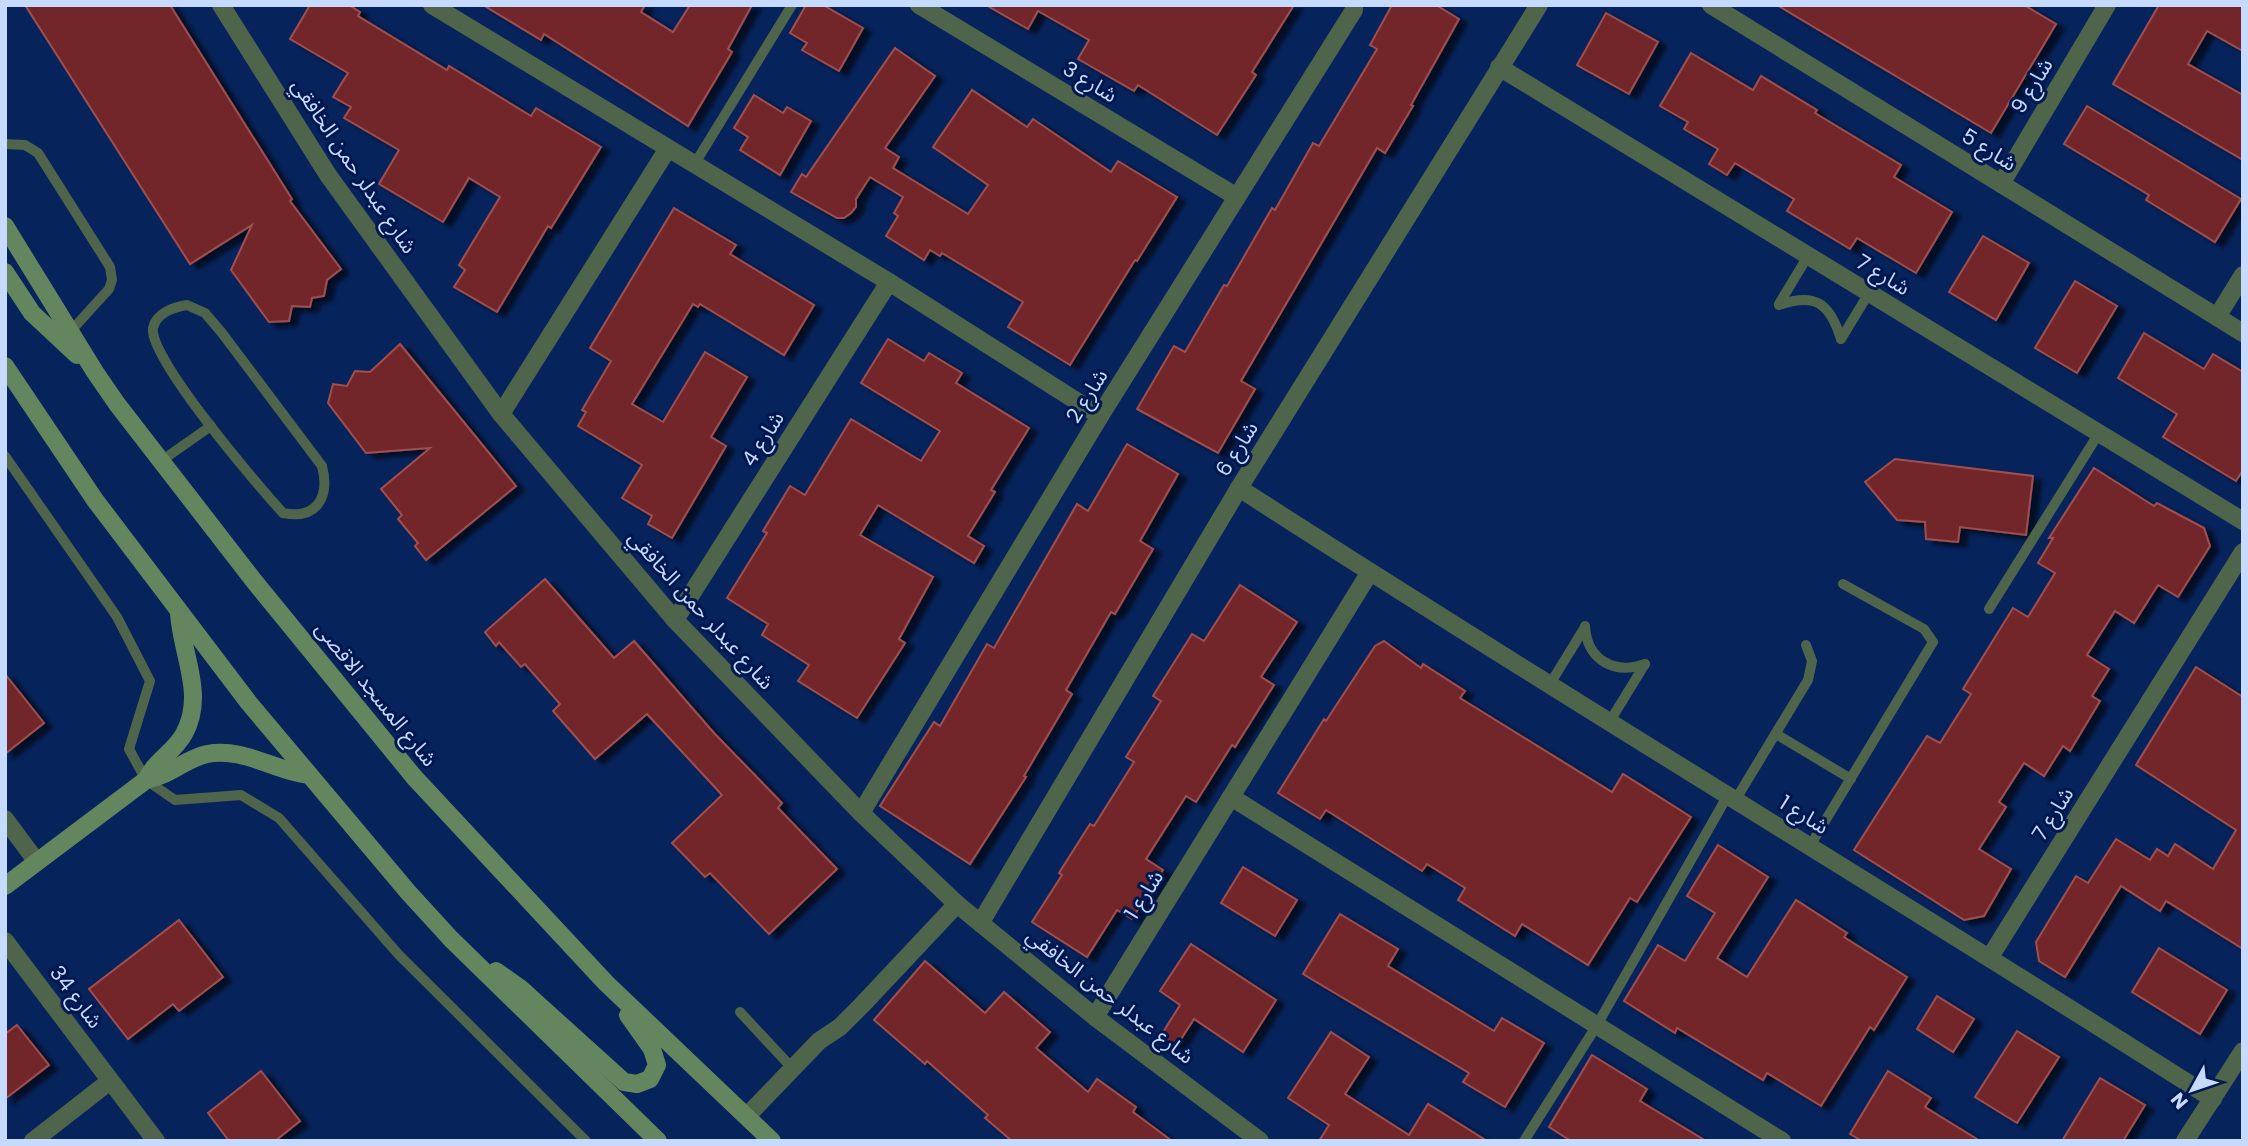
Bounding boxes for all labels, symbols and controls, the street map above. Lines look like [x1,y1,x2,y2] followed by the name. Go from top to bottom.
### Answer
[2004,53,2060,119] street label: شارع 9
[1057,54,1123,110] street label: شارع 3
[283,72,424,260] street label: شارع عبدلر حمن الخافقي
[1956,121,2022,179] street label: شارع 5
[1850,247,1916,303] street label: شارع 7
[1059,363,1115,429] street label: شارع 2
[734,406,792,472] street label: شارع 4
[1208,416,1266,482] street label: شارع 6
[620,524,781,697] street label: شارع عبدلر حمن الخافقي
[308,615,444,773] street label: شارع المسجد الاقصى
[2025,781,2081,847] street label: شارع 7
[1773,788,1835,842] street label: شارع 1
[1117,864,1171,926] street label: شارع 1
[1019,921,1200,1072] street label: شارع عبدلر حمن الخافقي
[42,959,110,1035] street label: شارع 34
[2157,1055,2227,1125] north arrow
[2164,1086,2194,1115] text: N

